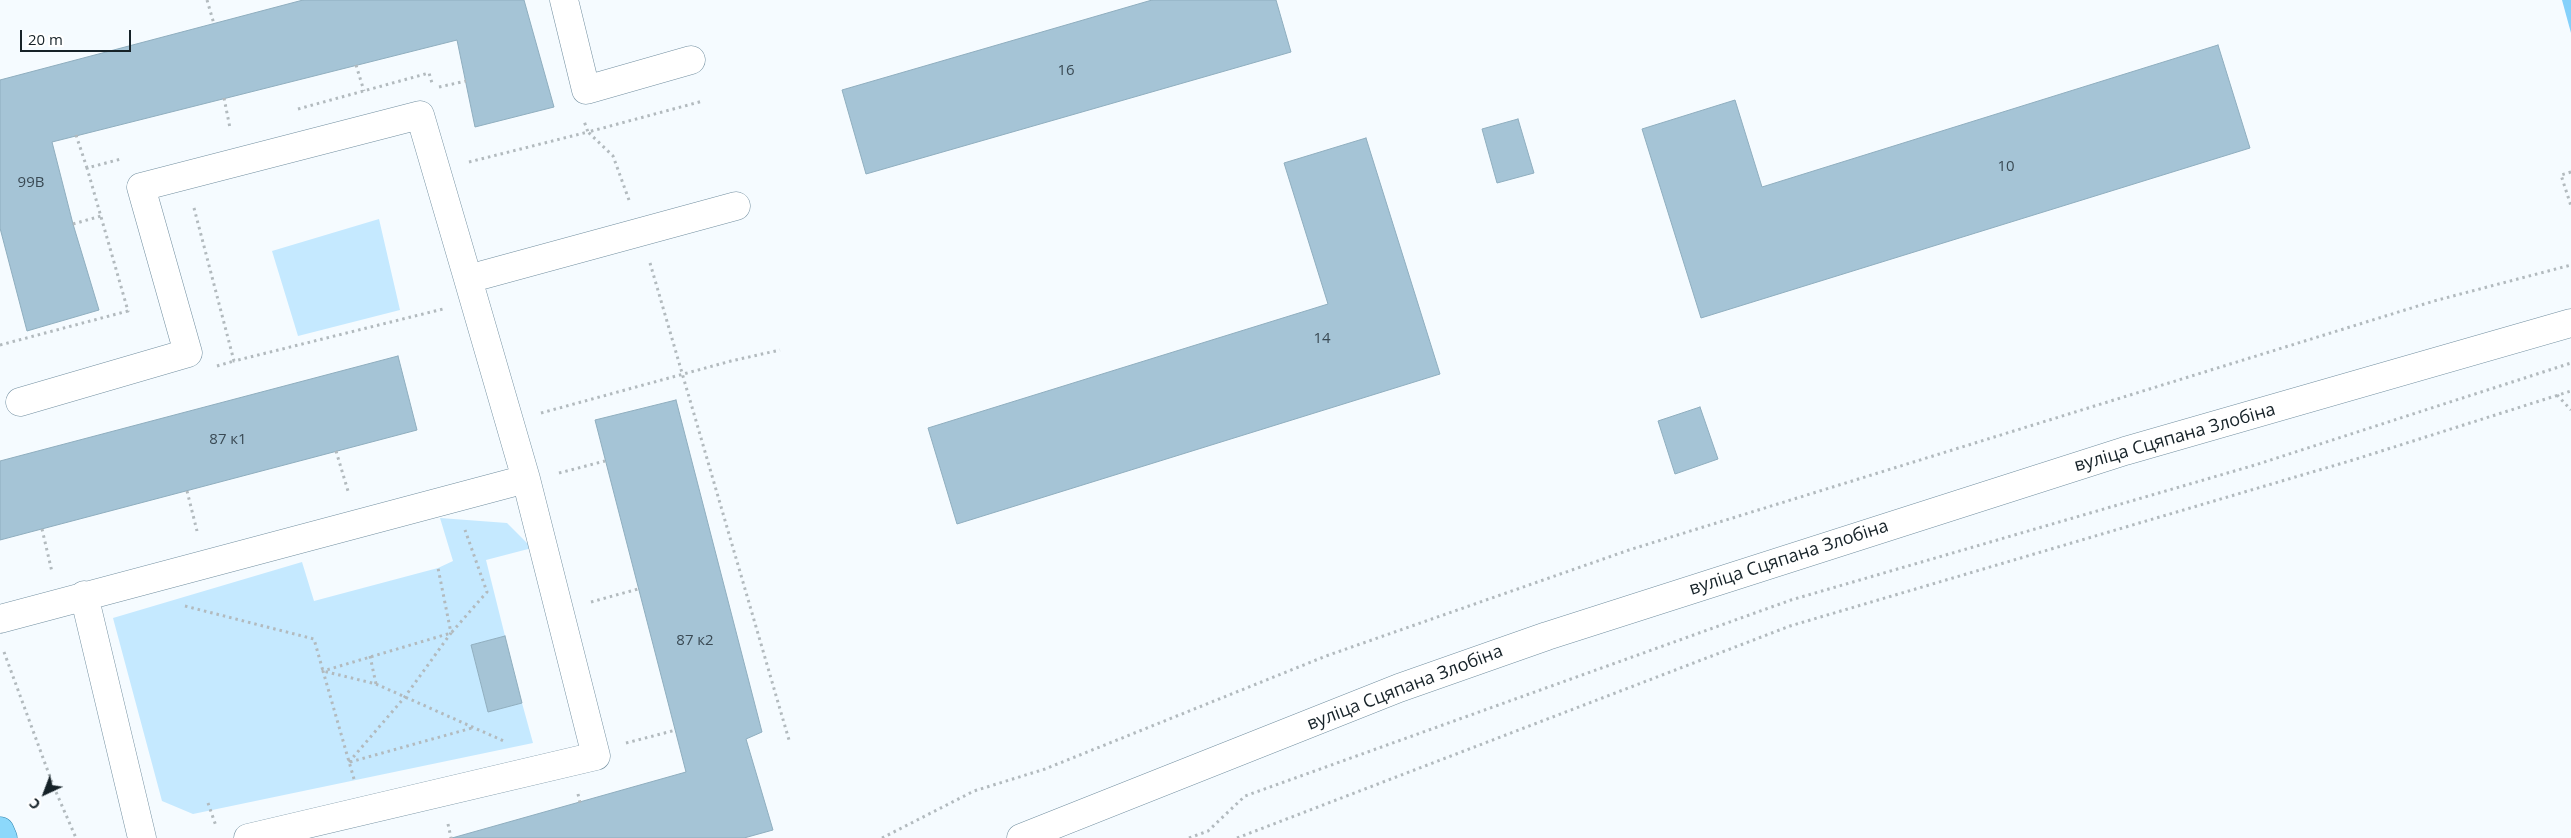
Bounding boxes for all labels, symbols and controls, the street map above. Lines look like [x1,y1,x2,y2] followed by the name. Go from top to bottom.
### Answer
[22,20,134,52] scale bar
[28,29,63,49] text: 20 m
[1057,62,1075,80] house number: 16
[1997,158,2015,176] house number: 10
[18,174,44,192] house number: 99В
[1313,330,1331,348] house number: 14
[2072,399,2278,477] street label: вуліца Сцяпана Злобіна
[209,431,247,449] house number: 87 к1
[1687,516,1891,600] street label: вуліца Сцяпана Злобіна
[676,632,714,650] house number: 87 к2
[1304,641,1506,735] street label: вуліца Сцяпана Злобіна
[20,768,70,818] north arrow
[25,794,44,814] text: С

